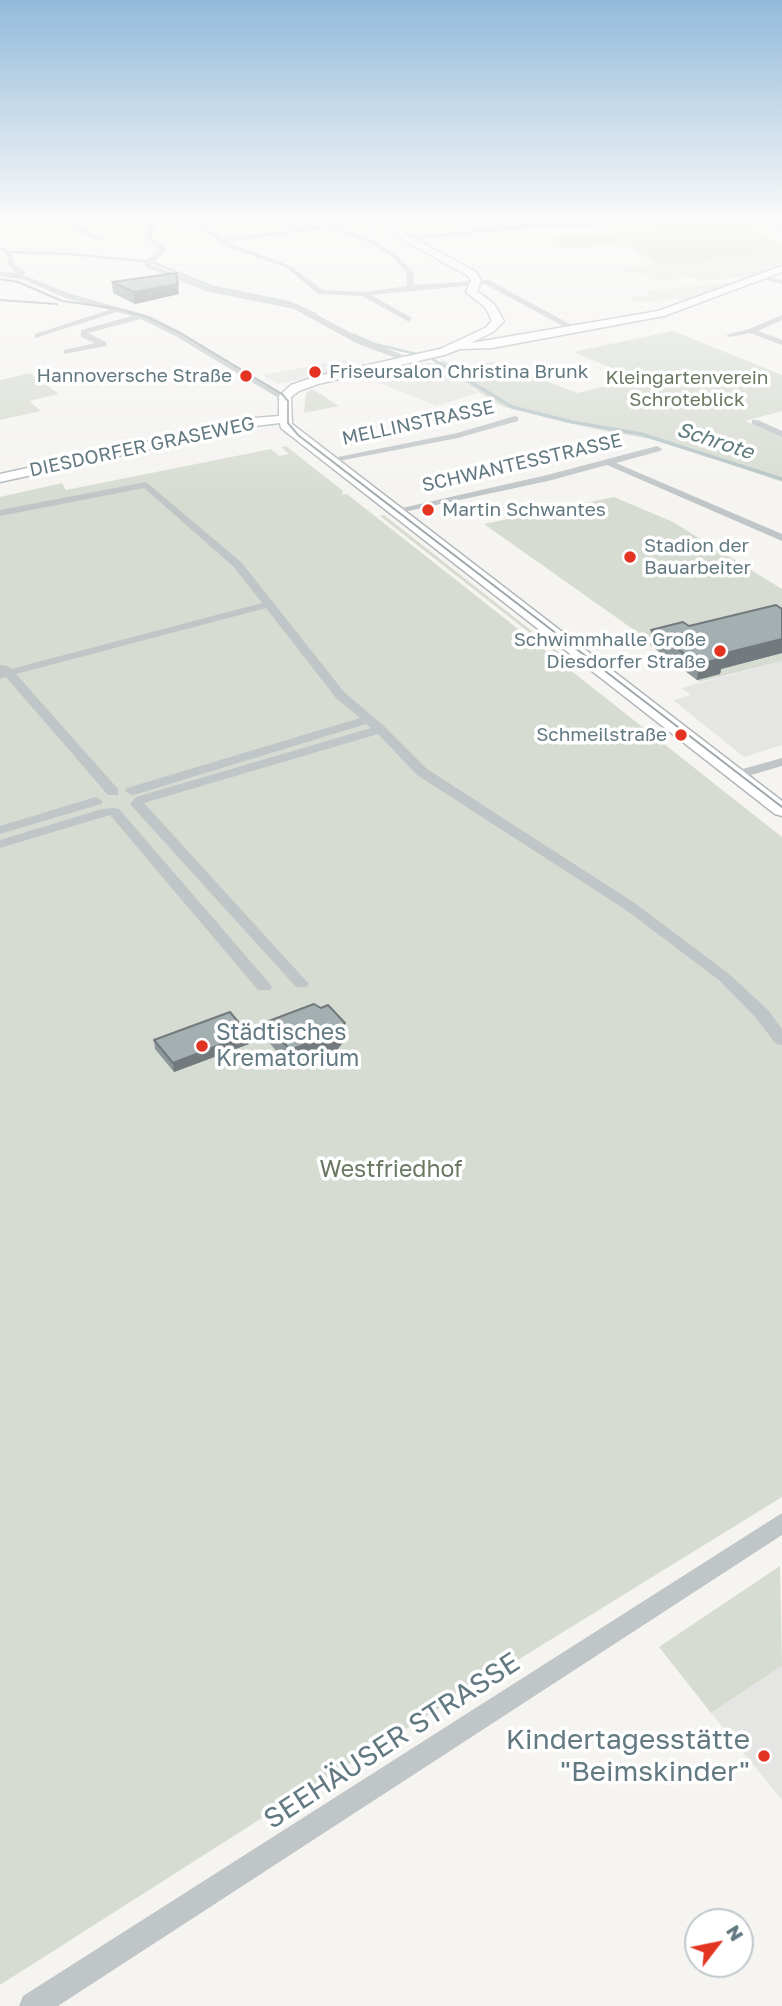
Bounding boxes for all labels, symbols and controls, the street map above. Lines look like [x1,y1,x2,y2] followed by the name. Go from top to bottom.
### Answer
[329,361,588,383] place label: Friseursalon Christina Brunk
[307,364,323,380] marker: Friseursalon Christina Brunk
[36,365,232,387] place label: Hannoversche Straße
[605,367,769,411] park label: Kleingartenverein Schroteblick
[238,368,254,384] marker: Hannoversche Straße
[340,396,496,450] street label: MELLINSTRASSE
[27,412,257,482] street label: DIESDORFER GRASEWEG
[674,417,756,465] water label: Schrote
[420,429,624,497] street label: SCHWANTESSTRASSE
[442,499,606,521] place label: Martin Schwantes
[420,502,436,518] marker: Martin Schwantes
[644,535,751,579] place label: Stadion der Bauarbeiter
[622,549,638,565] marker: Stadion der Bauarbeiter
[514,629,706,673] place label: Schwimmhalle Große Diesdorfer Straße
[712,643,728,659] marker: Schwimmhalle Große Diesdorfer Straße
[536,724,667,746] place label: Schmeilstraße
[673,727,689,743] marker: Schmeilstraße
[216,1019,359,1073] place label: Städtisches Krematorium
[194,1038,210,1054] marker: Städtisches Krematorium
[319,1156,463,1184] park label: Westfriedhof
[258,1646,526,1836] street label: SEEHÄUSER STRASSE
[506,1723,750,1789] place label: Kindertagesstätte "Beimskinder"
[756,1748,772,1764] marker: Kindertagesstätte "Beimskinder"
[684,1908,754,1978] north arrow
[722,1920,749,1945] text: N

